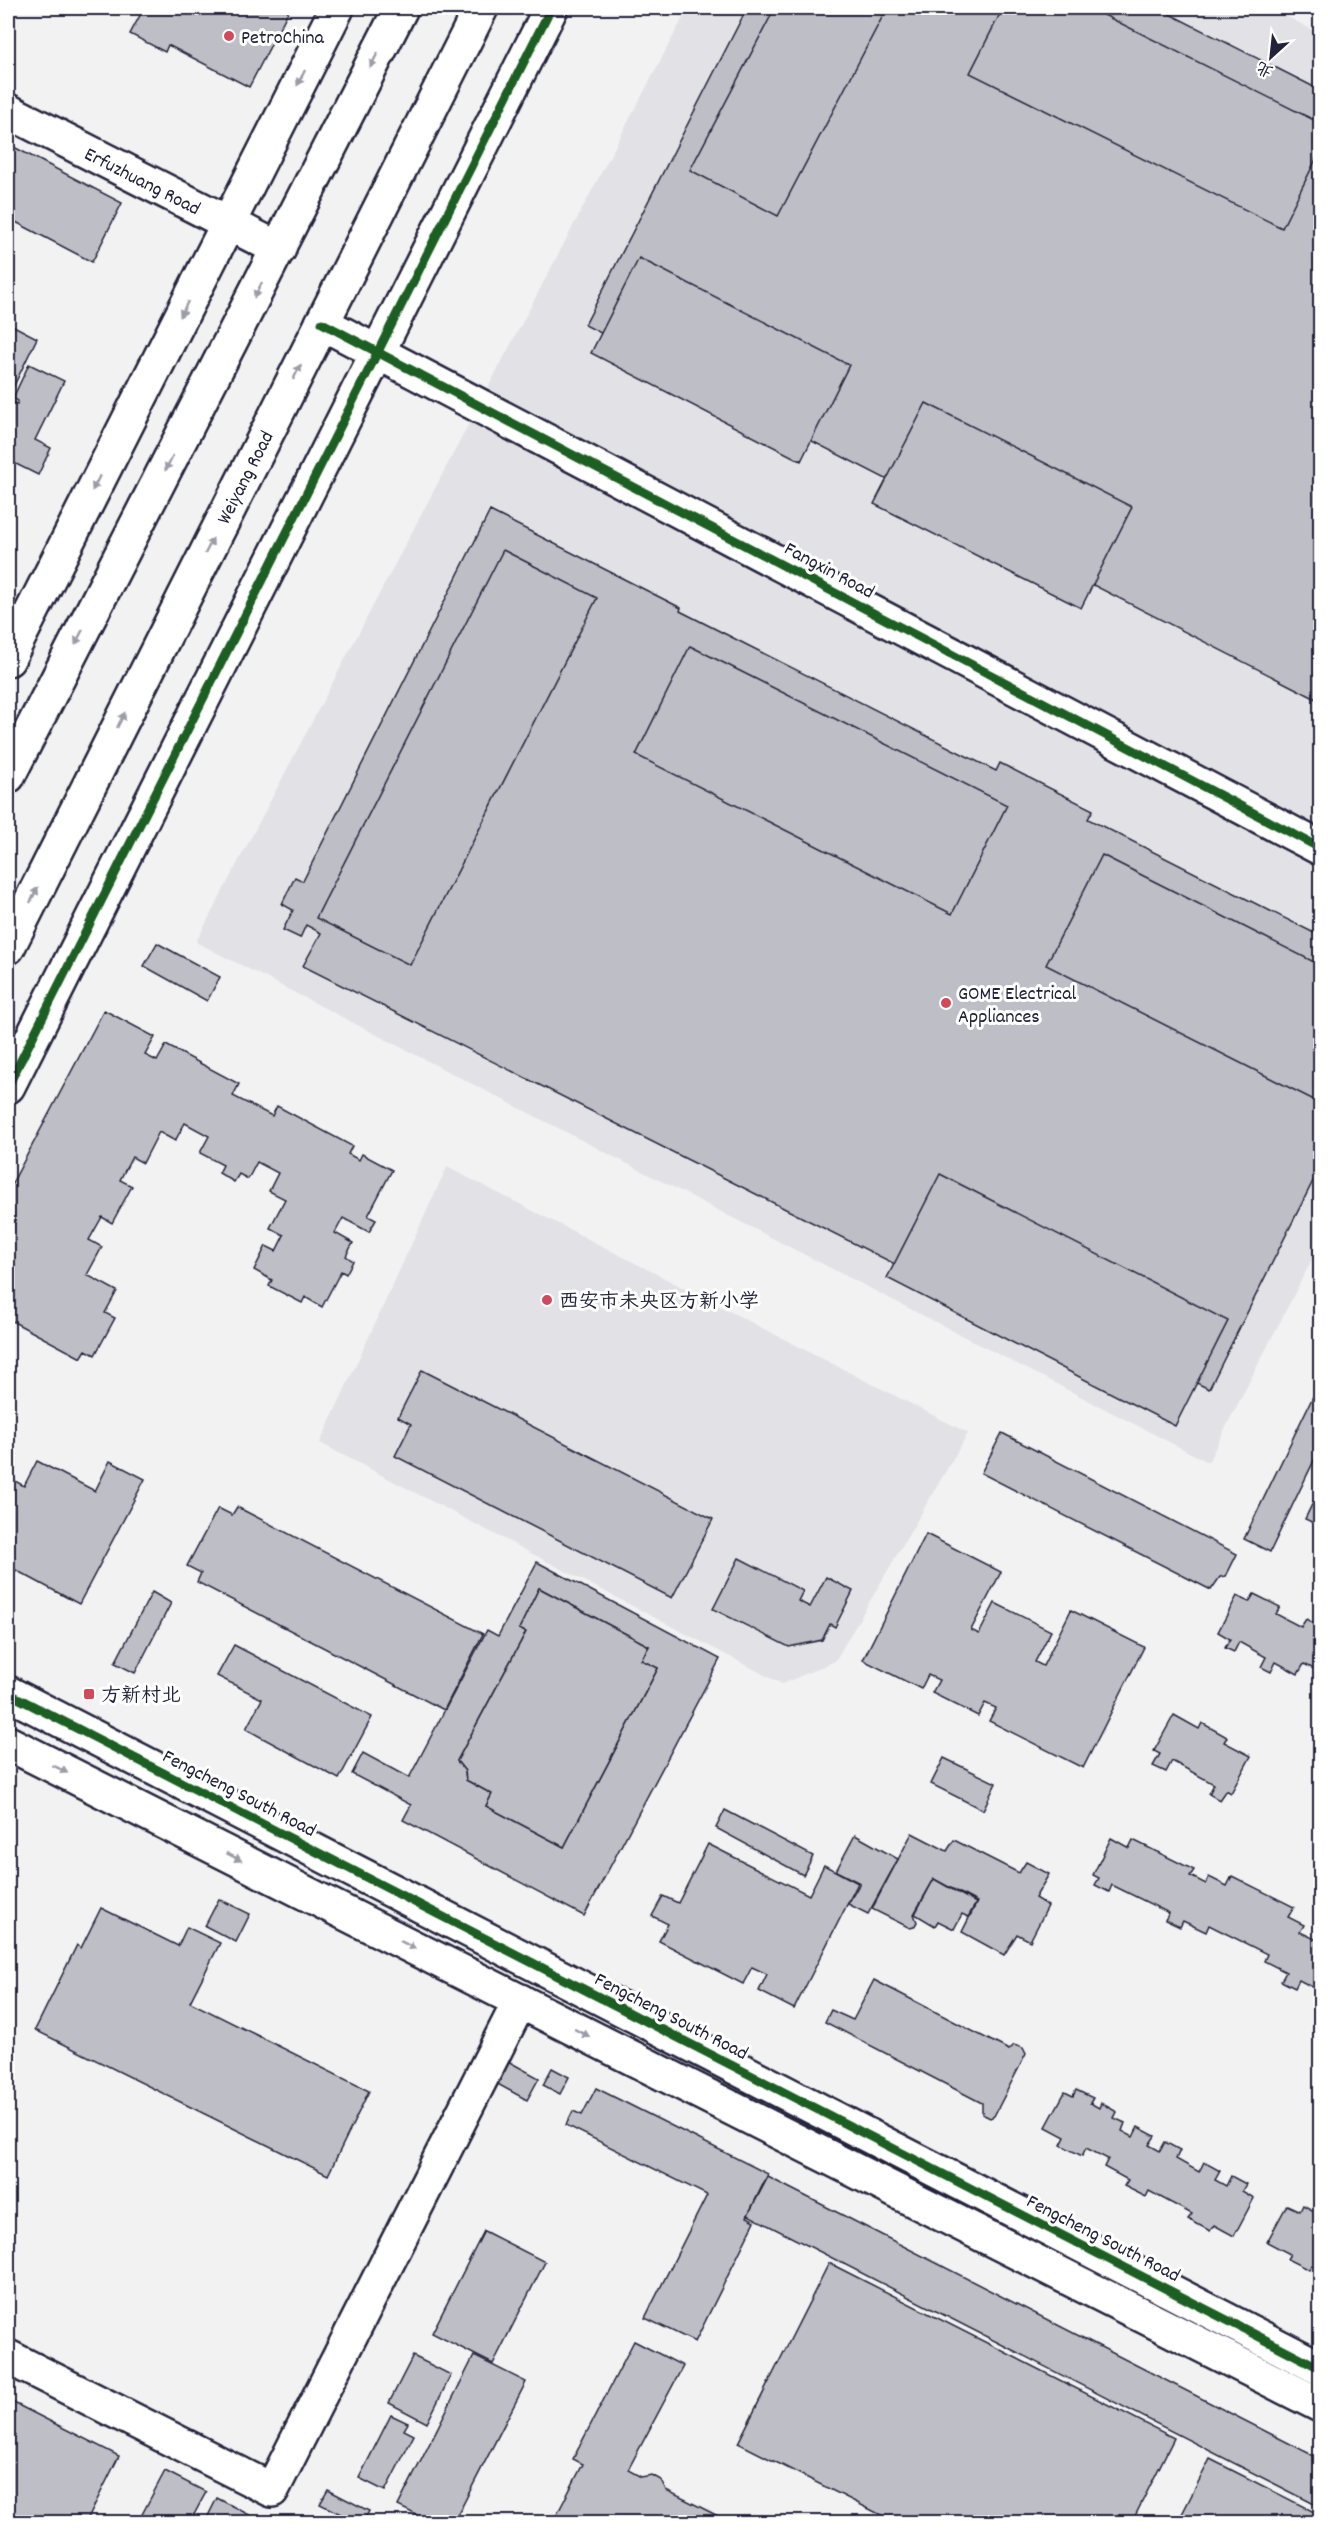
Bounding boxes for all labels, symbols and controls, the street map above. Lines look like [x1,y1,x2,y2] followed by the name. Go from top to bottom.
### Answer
[241,25,325,53] place label: PetroChina
[1241,27,1301,87] north arrow
[222,29,236,43] marker: PetroChina
[370,51,379,68] one-way arrow
[1253,54,1278,82] text: 北
[296,70,306,87] one-way arrow
[79,141,205,224] street label: Erfuzhuang Road
[253,282,263,299] one-way arrow
[180,300,189,317] one-way arrow
[291,363,301,381] one-way arrow
[211,427,282,530] street label: Weiyang Road
[164,455,173,472] one-way arrow
[92,474,101,491] one-way arrow
[778,536,879,607] street label: Fangxin Road
[204,538,214,555] one-way arrow
[74,628,84,645] one-way arrow
[117,712,126,729] one-way arrow
[29,886,39,903] one-way arrow
[958,981,1077,1032] place label: GOME Electrical Appliances
[939,996,953,1010] marker: GOME Electrical Appliances
[559,1289,759,1317] place label: 西安市未央区方新小学
[540,1293,554,1307] marker: 西安市未央区方新小学
[101,1683,181,1711] place label: 方新村北
[82,1687,96,1701] marker: 方新村北
[157,1744,320,1846] street label: Fengcheng South Road
[51,1765,68,1774] one-way arrow
[225,1853,242,1862] one-way arrow
[400,1940,417,1950] one-way arrow
[589,1967,752,2069] street label: Fengcheng South Road
[574,2028,591,2038] one-way arrow
[1021,2189,1184,2291] street label: Fengcheng South Road

